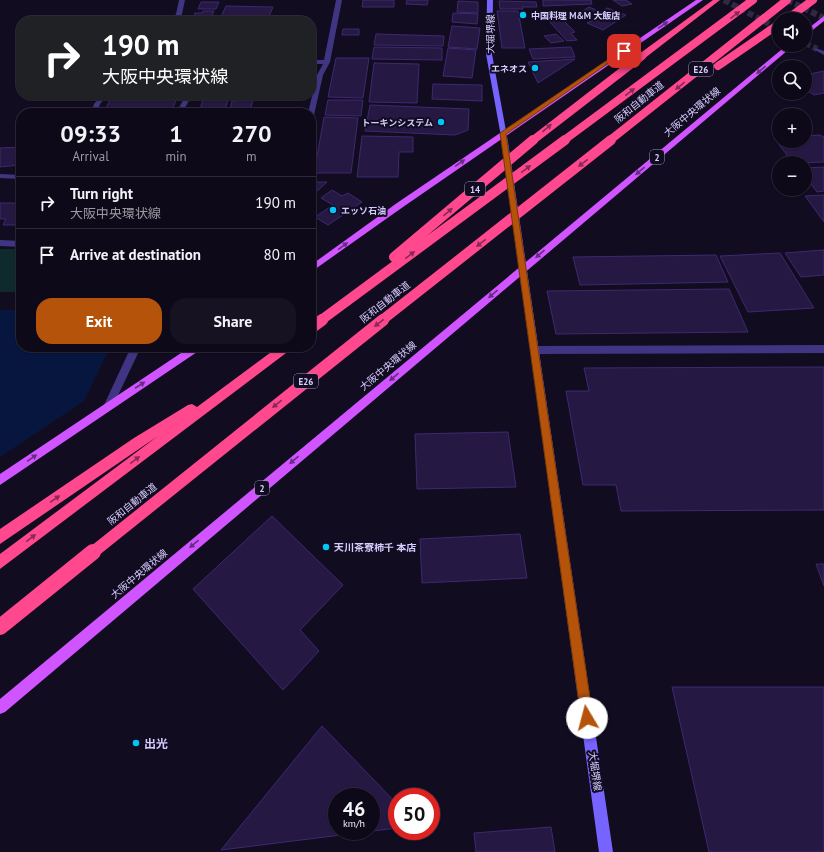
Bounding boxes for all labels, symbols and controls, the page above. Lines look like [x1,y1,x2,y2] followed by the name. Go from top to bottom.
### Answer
[518,10,528,20] marker: 中国料理 M&M 大飯店
[531,10,620,21] place label: 中国料理 M&M 大飯店
[729,10,740,19] one-way arrow
[772,12,812,196] map controls
[772,12,812,52] button: sound
[484,14,497,54] street label: 大堀堺線
[657,21,668,29] one-way arrow
[102,26,179,63] text: 190 m
[36,32,88,84] icon: right
[607,34,641,68] pin
[613,40,635,62] icon: arrive
[772,60,812,100] button: search
[689,62,713,76] road number: E26
[491,63,527,74] place label: エネオス
[530,63,540,73] marker: エネオス
[102,65,228,88] text: 大阪中央環状線
[756,65,767,74] one-way arrow
[612,78,666,126] street label: 阪和自動車道
[675,81,686,90] one-way arrow
[661,85,723,139] street label: 大阪中央環状線
[625,88,635,96] one-way arrow
[772,108,812,148] button: +
[362,117,433,128] place label: トーキンシステム
[436,117,446,127] marker: トーキンシステム
[60,118,121,149] text: 09:33
[169,118,183,149] text: 1
[231,118,272,149] text: 270
[542,124,552,133] one-way arrow
[73,148,109,165] text: Arrival
[165,148,187,165] text: min
[246,148,257,165] text: m
[650,150,664,164] road number: 2
[772,156,812,196] button: −
[578,158,589,167] one-way arrow
[455,159,465,167] one-way arrow
[520,165,531,174] one-way arrow
[635,167,645,176] one-way arrow
[465,182,485,196] road number: 14
[70,184,133,203] text: Turn right
[36,192,58,214] icon: right
[255,193,296,212] text: 190 m
[70,205,161,222] text: 大阪中央環状線
[328,205,338,215] marker: エッソ石油
[341,205,386,216] place label: エッソ石油
[442,208,453,217] one-way arrow
[476,239,487,247] one-way arrow
[337,242,348,250] one-way arrow
[36,244,58,266] icon: arrive
[70,245,201,264] text: Arrive at destination
[263,245,296,264] text: 80 m
[535,250,546,259] one-way arrow
[404,251,415,259] one-way arrow
[357,278,413,326] street label: 阪和自動車道
[488,289,499,298] one-way arrow
[36,298,162,344] button: Exit
[170,298,296,344] button: Share
[373,319,384,328] one-way arrow
[357,339,419,393] street label: 大阪中央環状線
[388,373,399,381] one-way arrow
[294,374,318,388] road number: E26
[134,381,145,389] one-way arrow
[272,400,283,409] one-way arrow
[27,454,37,462] one-way arrow
[130,456,140,464] one-way arrow
[289,456,299,465] one-way arrow
[105,480,159,528] street label: 阪和自動車道
[255,481,269,495] road number: 2
[50,495,60,503] one-way arrow
[26,534,37,542] one-way arrow
[189,539,200,548] one-way arrow
[334,541,417,554] place label: 天川茶寮柿千 本店
[321,542,331,552] marker: 天川茶寮柿千 本店
[108,547,170,601] street label: 大阪中央環状線
[566,697,608,739] position arrow
[144,736,168,751] place label: 出光
[131,738,141,748] marker: 出光
[586,750,604,792] street label: 大堀堺線
[388,788,440,840] speed limit sign: 50
[343,796,365,822] text: 46
[343,817,365,830] text: km/h

